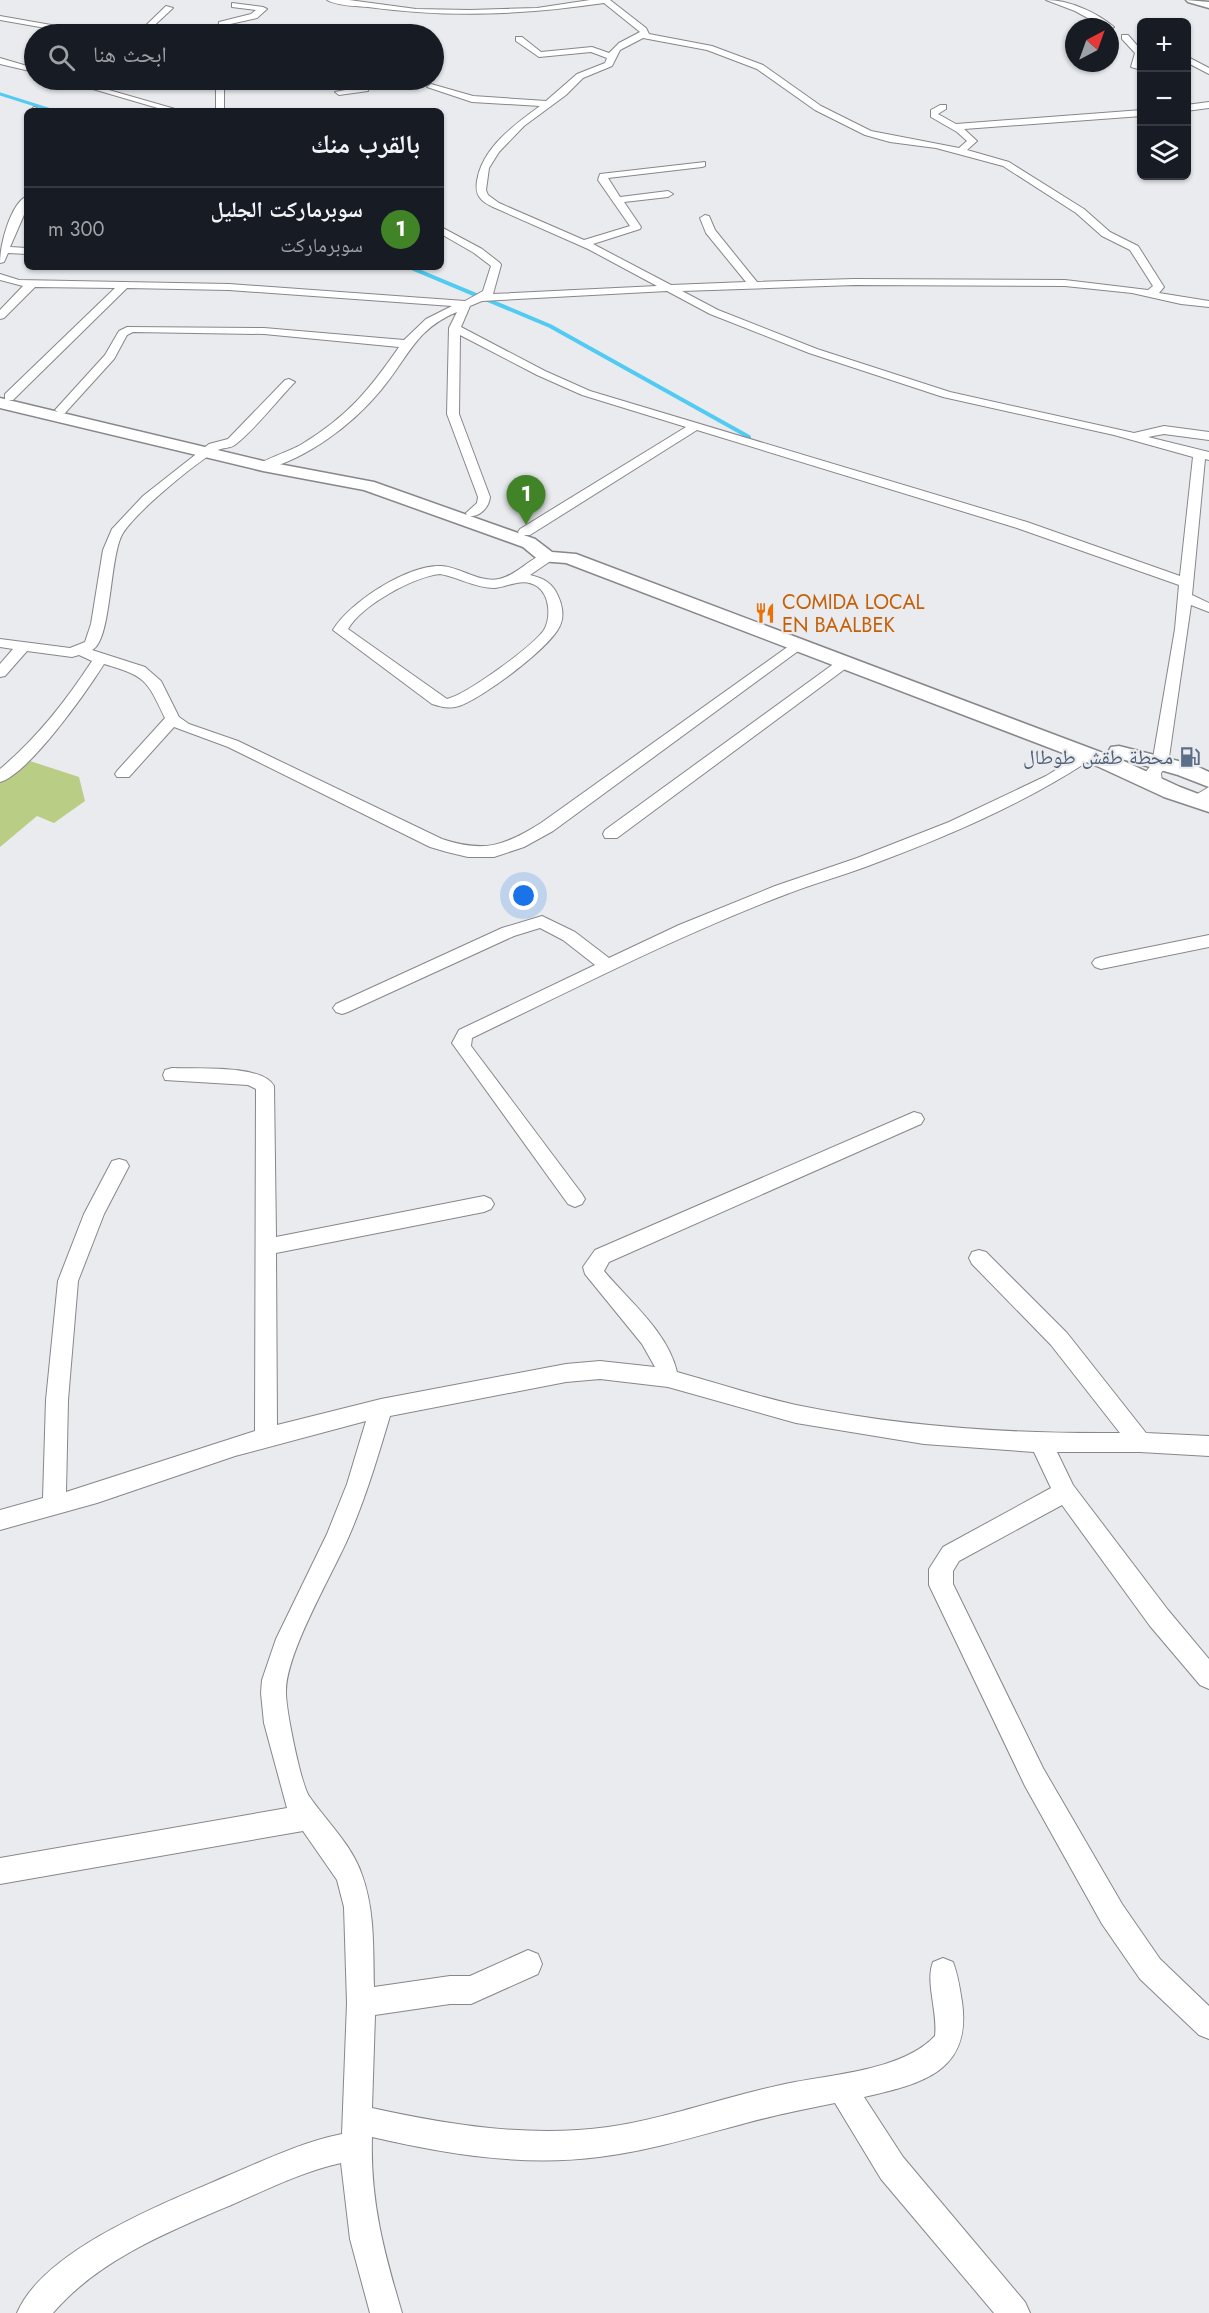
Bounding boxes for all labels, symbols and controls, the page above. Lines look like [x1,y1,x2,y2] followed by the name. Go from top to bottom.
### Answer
[1065,18,1119,72] north arrow
[1137,18,1191,180] map controls
[1137,18,1191,72] button: +
[24,24,444,90] search box
[93,38,167,70] text: ابحث هنا
[45,41,78,74] icon: search
[1137,72,1191,126] button: −
[311,125,420,163] text: بالقرب منك
[1137,126,1191,180] button: layers
[210,193,363,225] text: سوبرماركت الجليل
[48,215,105,244] text: 300 m
[395,215,406,244] text: 1
[280,231,363,260] text: سوبرماركت
[506,476,546,525] pin: 1
[782,588,925,640] place label: COMIDA LOCAL EN BAALBEK
[753,601,777,625] restaurant icon: COMIDA LOCAL EN BAALBEK
[1023,743,1173,772] place label: محطة طقش طوطال
[1178,745,1202,769] fuel station icon: محطة طقش طوطال
[509,881,538,910] your location

